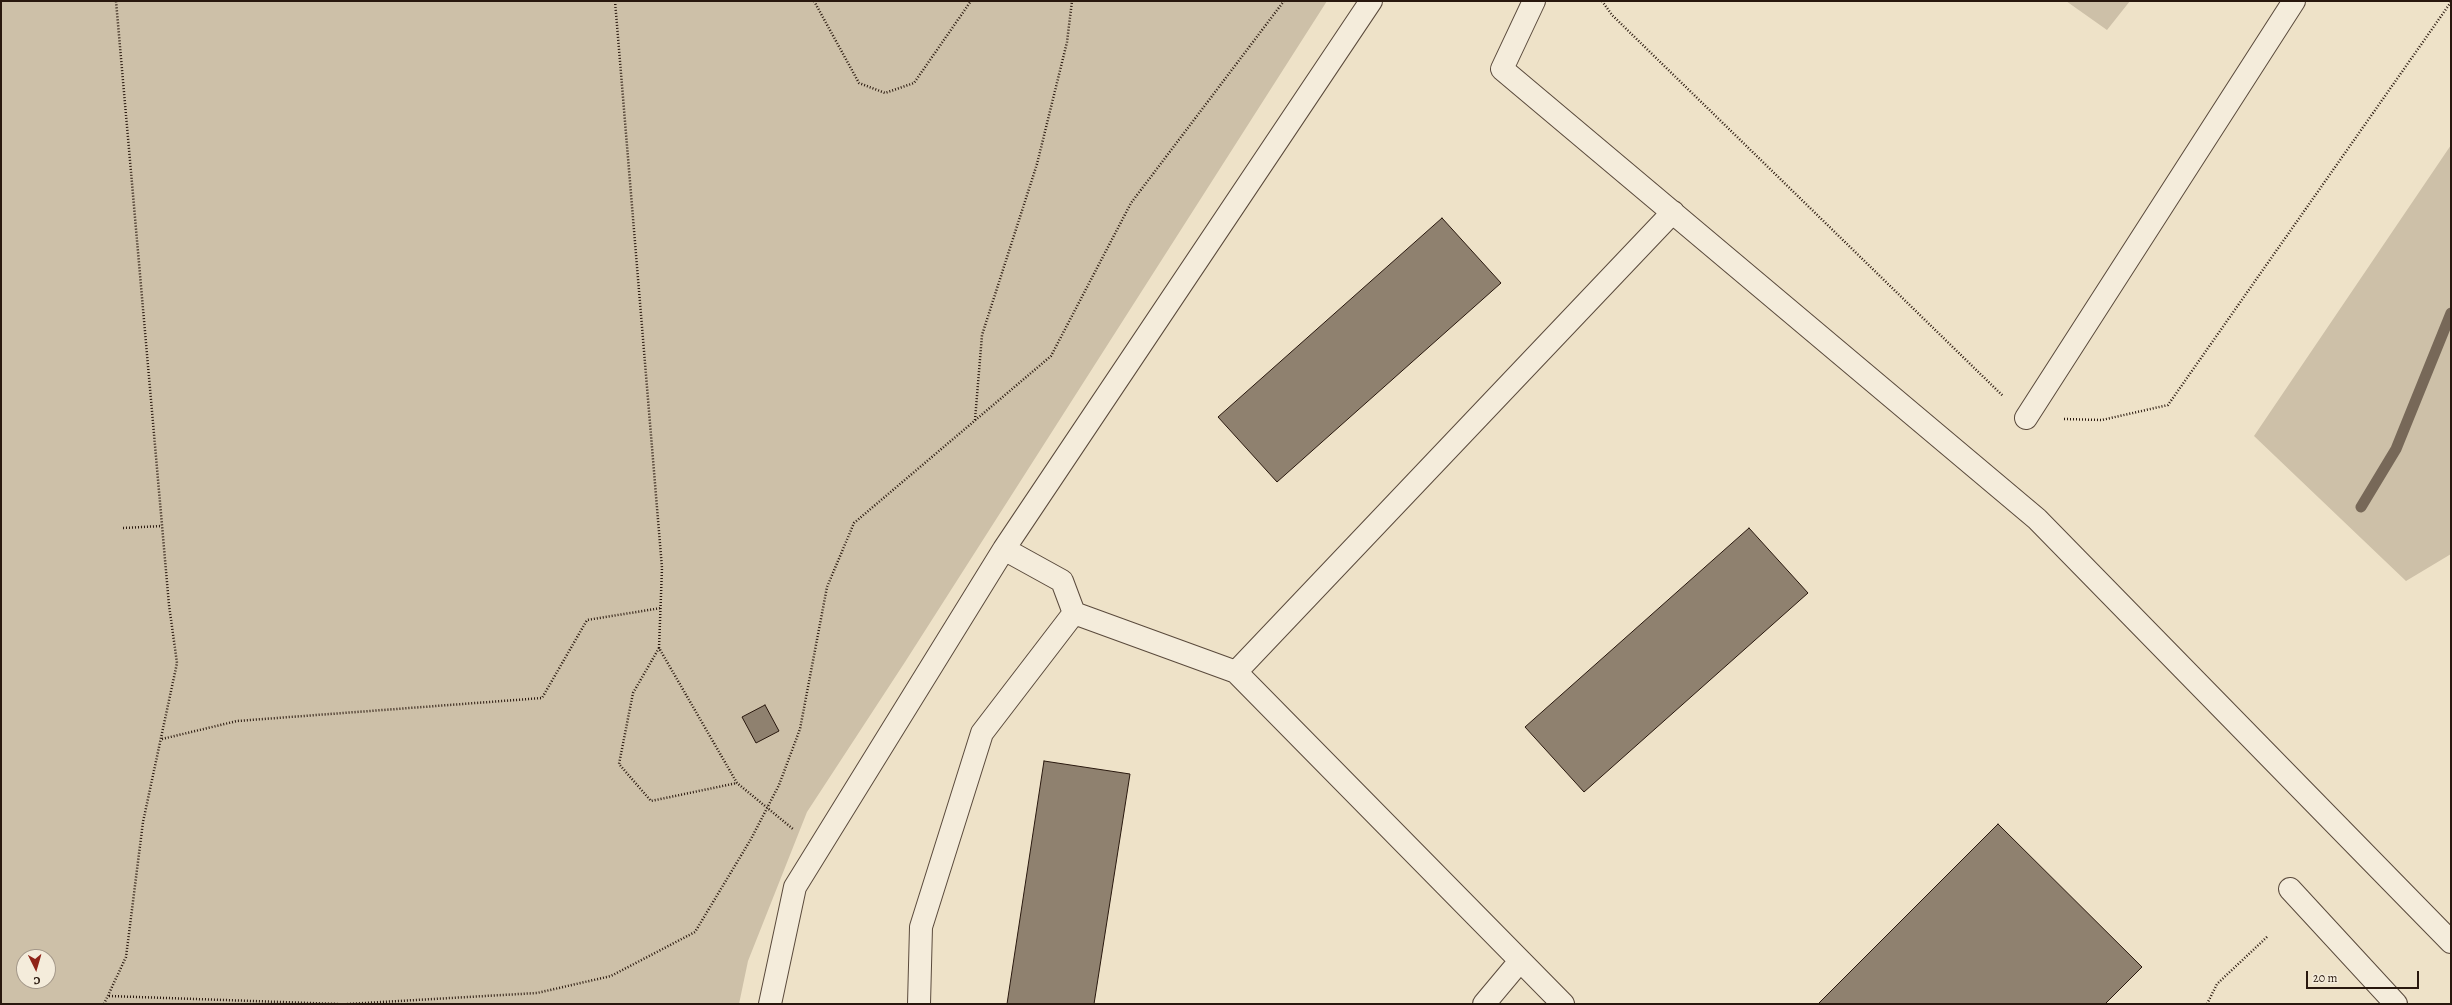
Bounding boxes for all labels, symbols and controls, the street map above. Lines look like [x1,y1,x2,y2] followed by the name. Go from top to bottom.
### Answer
[16,949,56,989] north arrow
[2308,963,2421,989] scale bar
[2313,970,2337,986] text: 20 m
[33,973,41,988] text: С

